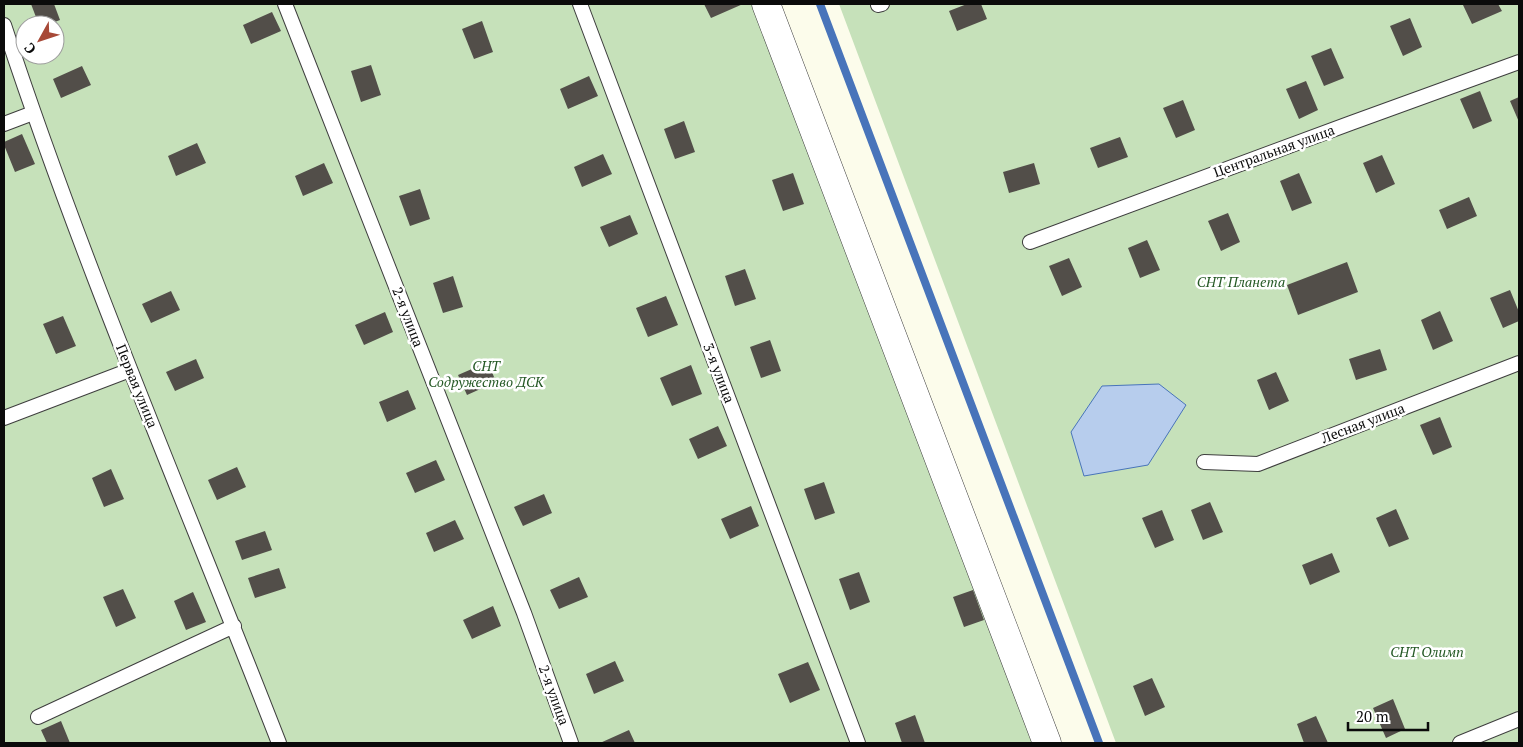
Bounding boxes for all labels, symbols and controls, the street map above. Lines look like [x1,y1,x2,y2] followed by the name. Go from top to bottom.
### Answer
[15,15,65,65] north arrow
[19,39,40,58] text: С
[1211,120,1337,181] street label: Центральная улица
[1197,272,1285,291] park label: СНТ Планета
[388,284,429,350] street label: 2-я улица
[699,340,740,406] street label: 3-я улица
[112,341,163,431] street label: Первая улица
[428,356,545,391] park label: СНТ Содружество ДСК
[1318,398,1407,447] street label: Лесная улица
[1390,642,1464,661] park label: СНТ Олимп
[535,662,574,728] street label: 2-я улица
[1348,700,1428,732] scale bar
[1356,706,1389,726] text: 20 m

